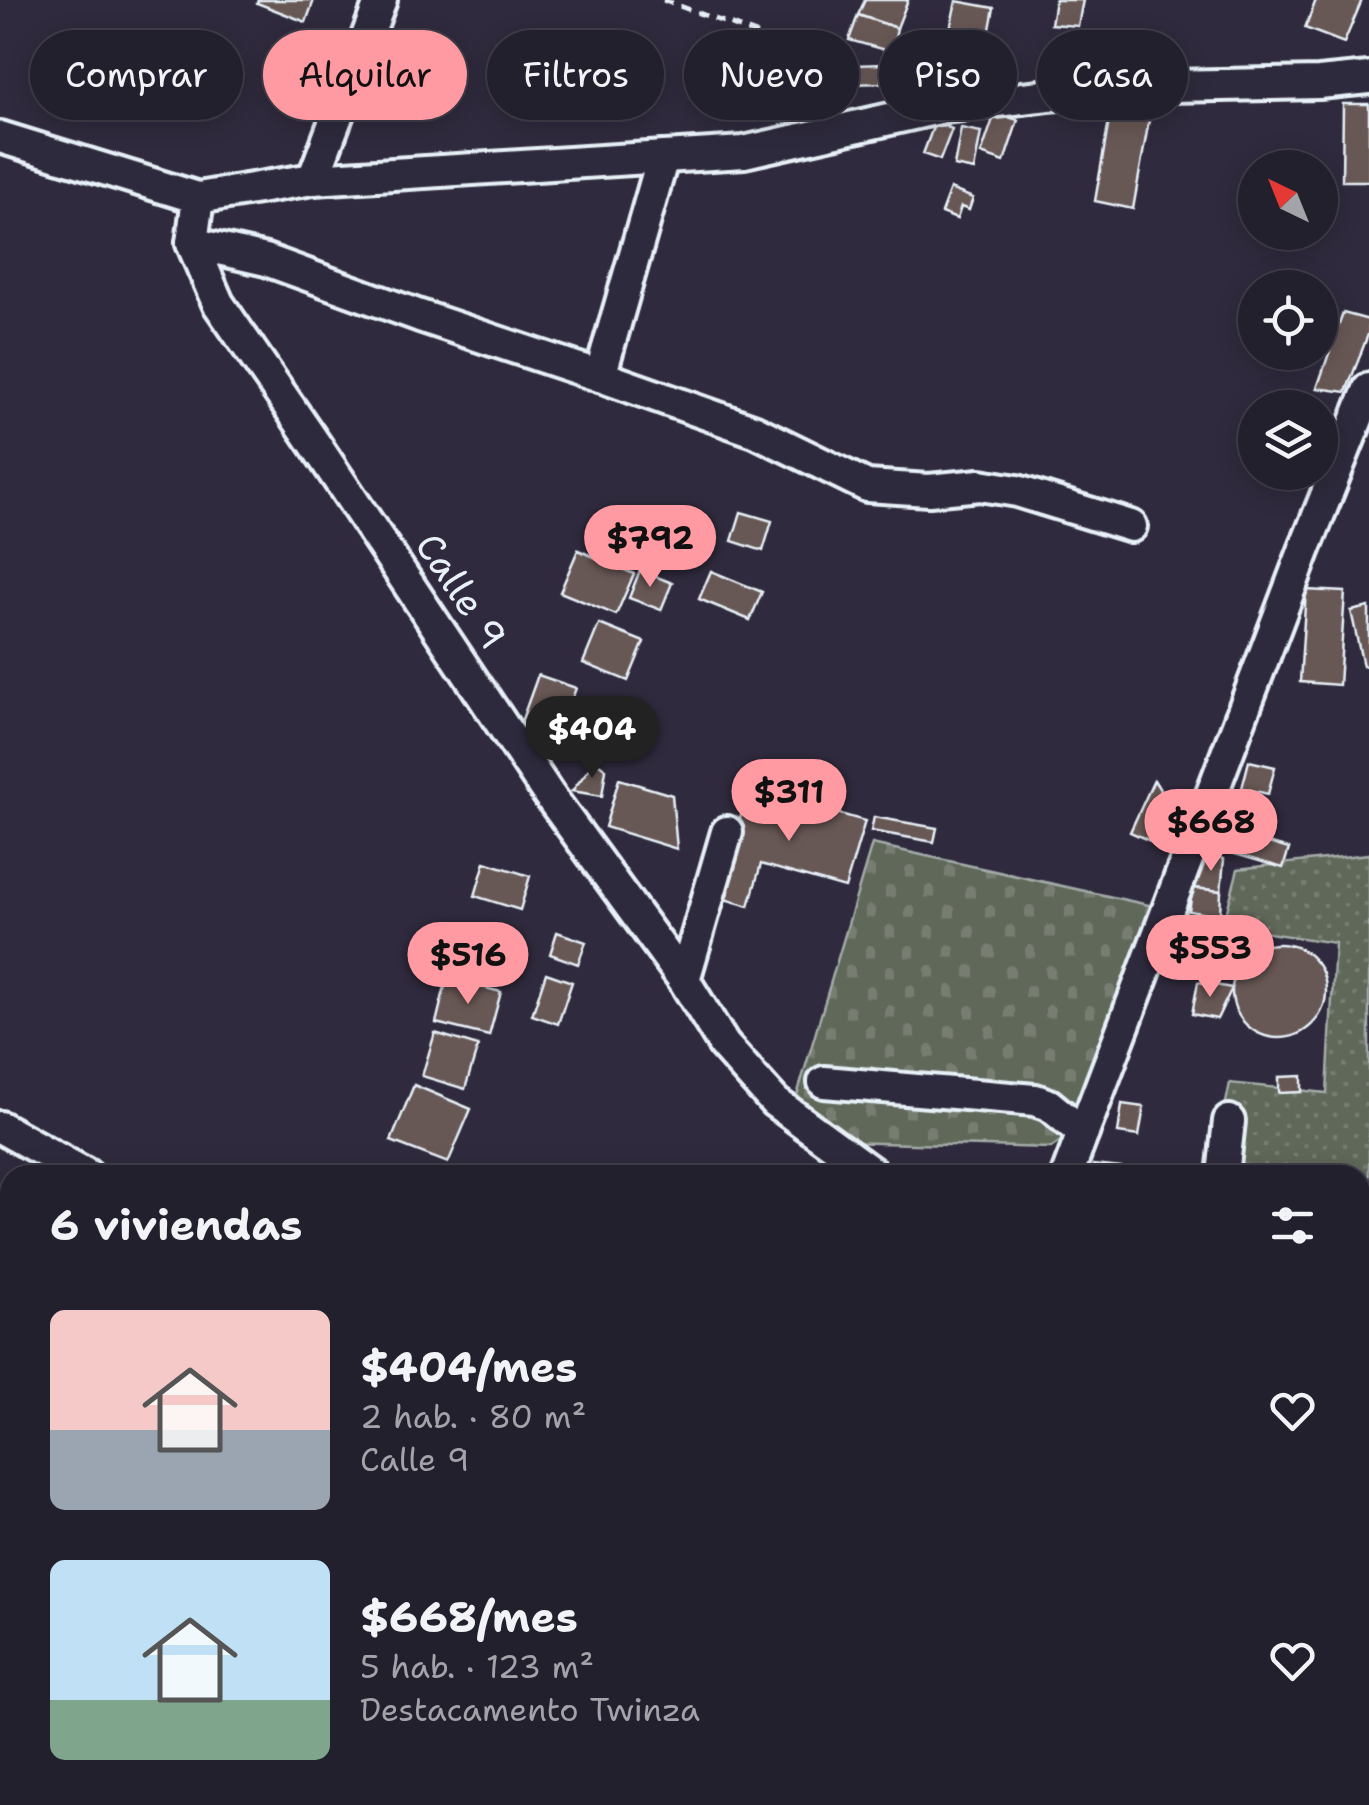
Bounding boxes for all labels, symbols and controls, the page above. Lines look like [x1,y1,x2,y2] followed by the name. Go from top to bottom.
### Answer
[30,30,243,120] chip: Comprar
[263,30,467,120] chip: Alquilar
[487,30,664,120] chip: Filtros
[684,30,859,120] chip: Nuevo
[879,30,1017,120] chip: Piso
[1037,30,1188,120] chip: Casa
[1238,150,1338,250] north arrow
[1238,150,1338,490] map controls
[1238,270,1338,370] button: locate
[1238,390,1338,490] button: layers
[591,505,709,590] pin: $792
[606,516,694,559] text: $792
[404,523,519,659] street label: Calle 9
[533,696,651,781] pin: $404
[548,707,636,750] text: $404
[730,759,848,844] pin: $311
[753,770,825,813] text: $311
[1152,789,1270,874] pin: $668
[1166,800,1256,843] text: $668
[1151,915,1269,1000] pin: $553
[409,922,527,1007] pin: $516
[1168,926,1252,969] text: $553
[429,933,507,976] text: $516
[50,1197,302,1253] text: 6 viviendas
[1265,1198,1320,1253] icon: filters
[360,1339,578,1395] text: $404/mes
[130,1350,250,1470] icon: home
[1265,1383,1320,1438] icon: heart
[360,1395,586,1438] text: 2 hab. · 80 m²
[360,1438,469,1481] text: Calle 9
[360,1589,578,1645] text: $668/mes
[130,1600,250,1720] icon: home
[1265,1633,1320,1688] icon: heart
[360,1645,594,1688] text: 5 hab. · 123 m²
[360,1688,700,1731] text: Destacamento Twinza

